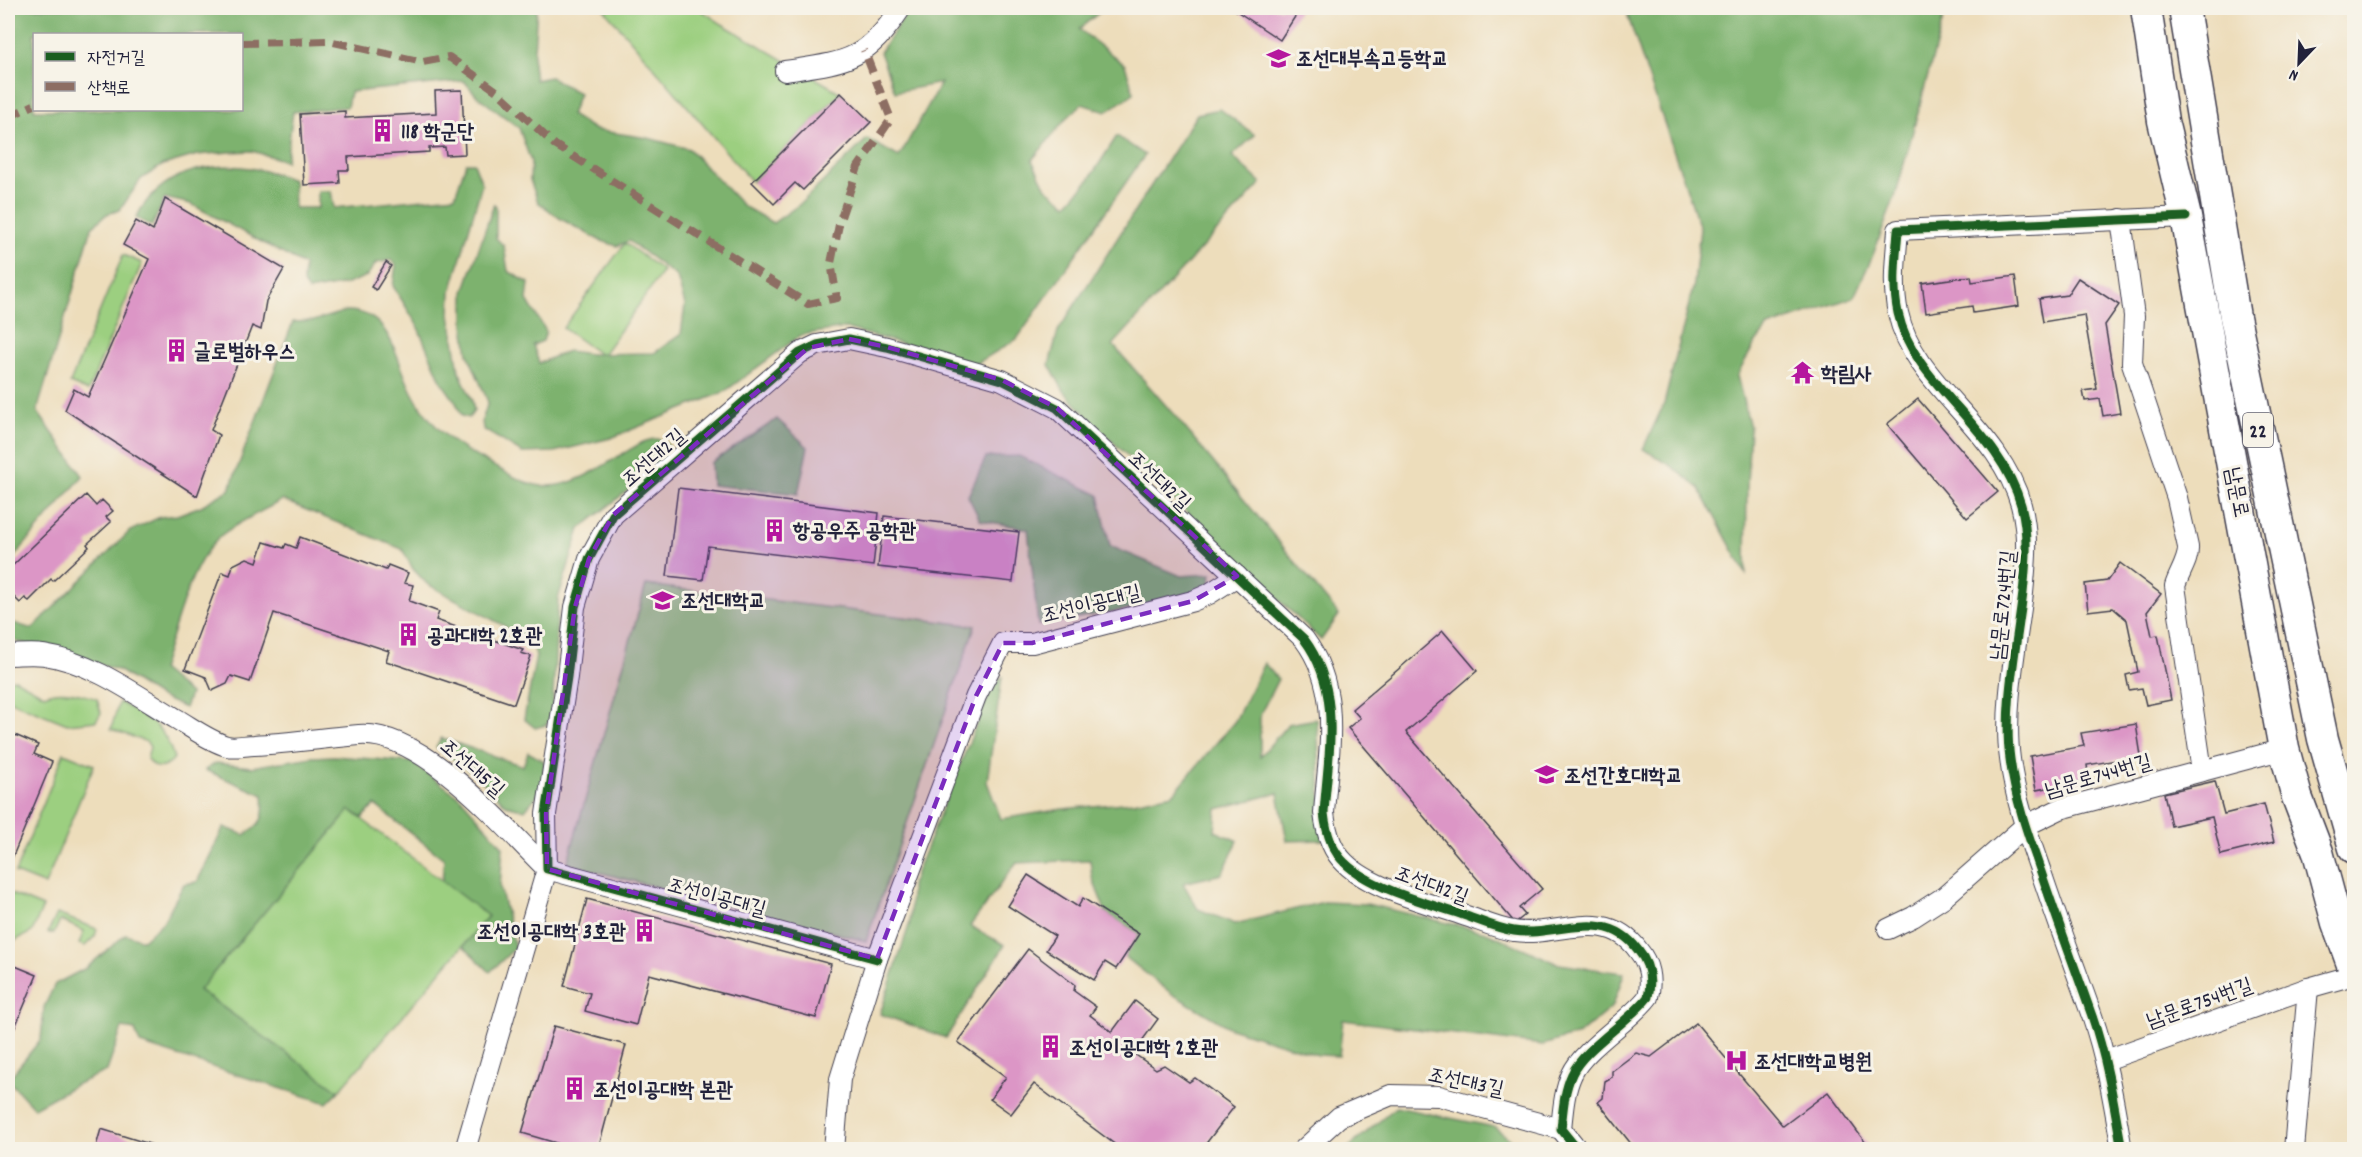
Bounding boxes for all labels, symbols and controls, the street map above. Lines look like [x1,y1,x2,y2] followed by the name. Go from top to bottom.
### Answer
[33,33,243,111] legend
[2269,33,2329,93] north arrow
[1265,45,1291,71] school or university icon: 조선대부속고등학교
[1296,46,1448,76] place label: 조선대부속고등학교
[87,47,145,72] text: 자전거길
[2286,62,2302,87] text: N
[87,77,130,102] text: 산책로
[370,118,396,144] building icon: 118 학군단
[401,119,474,149] place label: 118 학군단
[163,338,189,364] building icon: 글로벌하우스
[194,339,295,369] place label: 글로벌하우스
[1790,360,1816,386] temple icon: 학림사
[1820,361,1872,391] place label: 학림사
[2243,413,2273,447] road number: 22
[616,423,694,496] street label: 조선대2길
[1120,445,1196,519] street label: 조선대2길
[2215,465,2255,520] street label: 남문로
[762,517,788,543] building icon: 항공우주 공학관
[792,518,916,548] place label: 항공우주 공학관
[1984,549,2026,662] street label: 남문로724번길
[1039,579,1145,633] street label: 조선이공대길
[650,587,676,613] school or university icon: 조선대학교
[681,588,766,618] place label: 조선대학교
[396,622,422,648] building icon: 공과대학 2호관
[427,623,542,653] place label: 공과대학 2호관
[432,733,510,806] street label: 조선대5길
[2042,748,2156,807] street label: 남문로744번길
[1533,762,1559,788] school or university icon: 조선간호대학교
[1564,763,1682,793] place label: 조선간호대학교
[1390,860,1472,914] street label: 조선대2길
[663,871,769,927] street label: 조선이공대길
[631,918,657,944] building icon: 조선이공대학 3호관
[477,919,626,949] place label: 조선이공대학 3호관
[2143,972,2257,1038] street label: 남문로754번길
[1038,1034,1064,1060] building icon: 조선이공대학 2호관
[1069,1035,1218,1065] place label: 조선이공대학 2호관
[1723,1048,1749,1074] hospital icon: 조선대학교병원
[1754,1049,1872,1079] place label: 조선대학교병원
[1425,1061,1506,1107] street label: 조선대3길
[562,1076,588,1102] building icon: 조선이공대학 본관
[593,1077,733,1107] place label: 조선이공대학 본관

